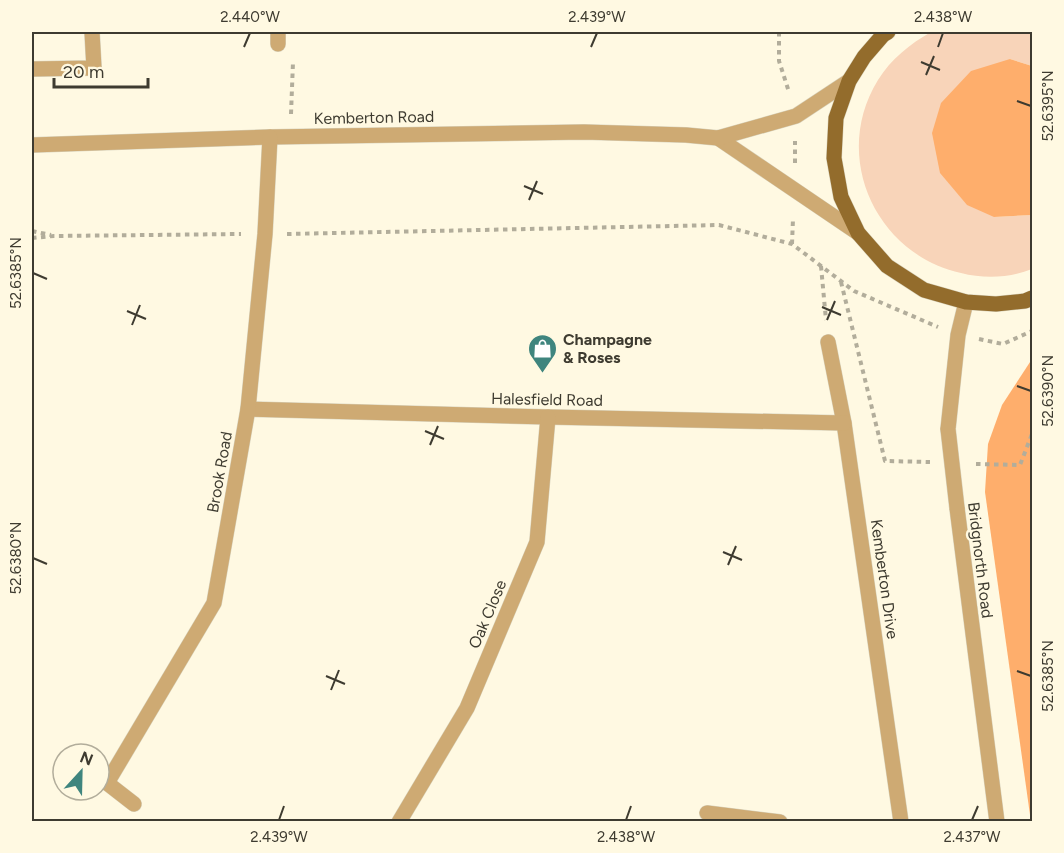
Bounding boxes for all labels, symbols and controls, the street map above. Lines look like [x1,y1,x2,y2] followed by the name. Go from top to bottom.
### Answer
[220,8,280,26] text: 2.440°W
[568,8,626,26] text: 2.439°W
[914,8,973,26] text: 2.438°W
[54,51,148,89] scale bar
[63,61,104,83] text: 20 m
[1039,70,1057,142] text: 52.6395°N
[314,107,434,128] street label: Kemberton Road
[7,237,25,309] text: 52.6385°N
[563,330,652,367] place label: Champagne & Roses
[526,332,558,374] shop icon: Champagne & Roses
[1039,355,1057,427] text: 52.6390°N
[491,389,603,410] street label: Halesfield Road
[203,430,236,514] street label: Brook Road
[964,501,997,619] street label: Bridgnorth Road
[867,518,902,640] street label: Kemberton Drive
[7,522,25,594] text: 52.6380°N
[464,577,511,651] street label: Oak Close
[1039,640,1057,712] text: 52.6385°N
[51,742,111,802] north arrow
[77,747,96,770] text: N
[250,828,308,846] text: 2.439°W
[597,828,656,846] text: 2.438°W
[944,828,1001,846] text: 2.437°W

